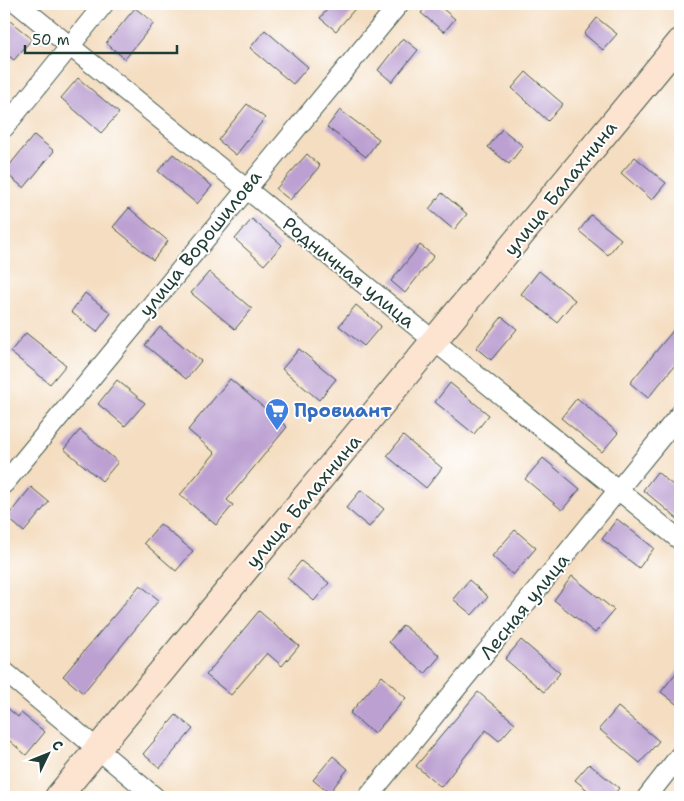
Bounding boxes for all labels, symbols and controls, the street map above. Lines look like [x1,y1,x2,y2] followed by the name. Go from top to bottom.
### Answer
[25,22,178,54] scale bar
[32,30,70,50] text: 50 m
[498,115,623,261] street label: улица Балахнина
[134,165,267,322] street label: улица Ворошилова
[277,211,420,334] street label: Родничная улица
[264,397,290,431] supermarket icon: Провиант
[294,398,392,423] place label: Провиант
[240,429,367,573] street label: улица Балахнина
[474,548,575,664] street label: Лесная улица
[22,728,72,778] north arrow
[48,736,67,754] text: С

